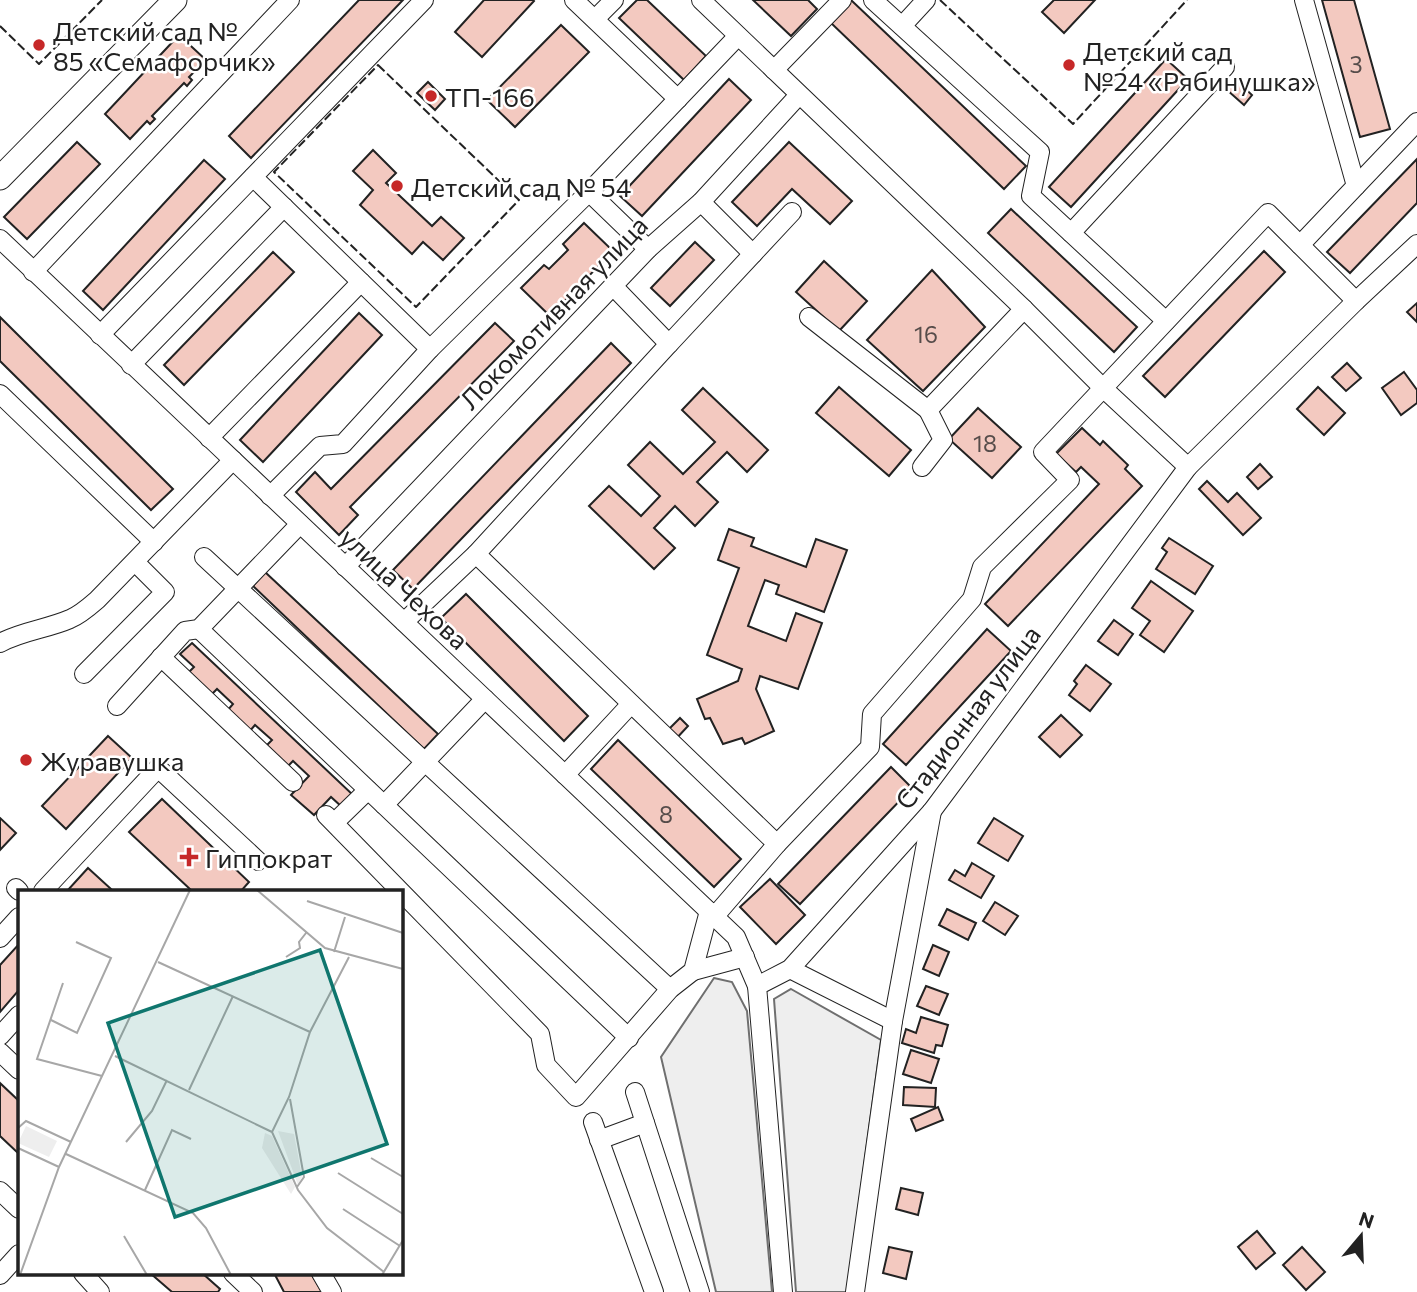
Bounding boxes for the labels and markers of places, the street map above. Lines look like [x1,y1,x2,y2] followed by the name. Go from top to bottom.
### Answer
[53,15,276,76] place label: Детский сад № 85 «Семафорчик»
[1083,35,1315,96] place label: Детский сад №24 «Рябинушка»
[31,37,47,53] marker: Детский сад № 85 «Семафорчик»
[1061,57,1077,73] marker: Детский сад №24 «Рябинушка»
[445,81,535,112] place label: ТП-166
[423,88,439,104] marker: ТП-166
[411,171,631,202] place label: Детский сад № 54
[389,178,405,194] marker: Детский сад № 54
[40,745,184,776] place label: Журавушка
[18,752,34,768] marker: Журавушка
[205,842,332,873] place label: Гиппократ
[179,847,199,867] marker: Гиппократ

